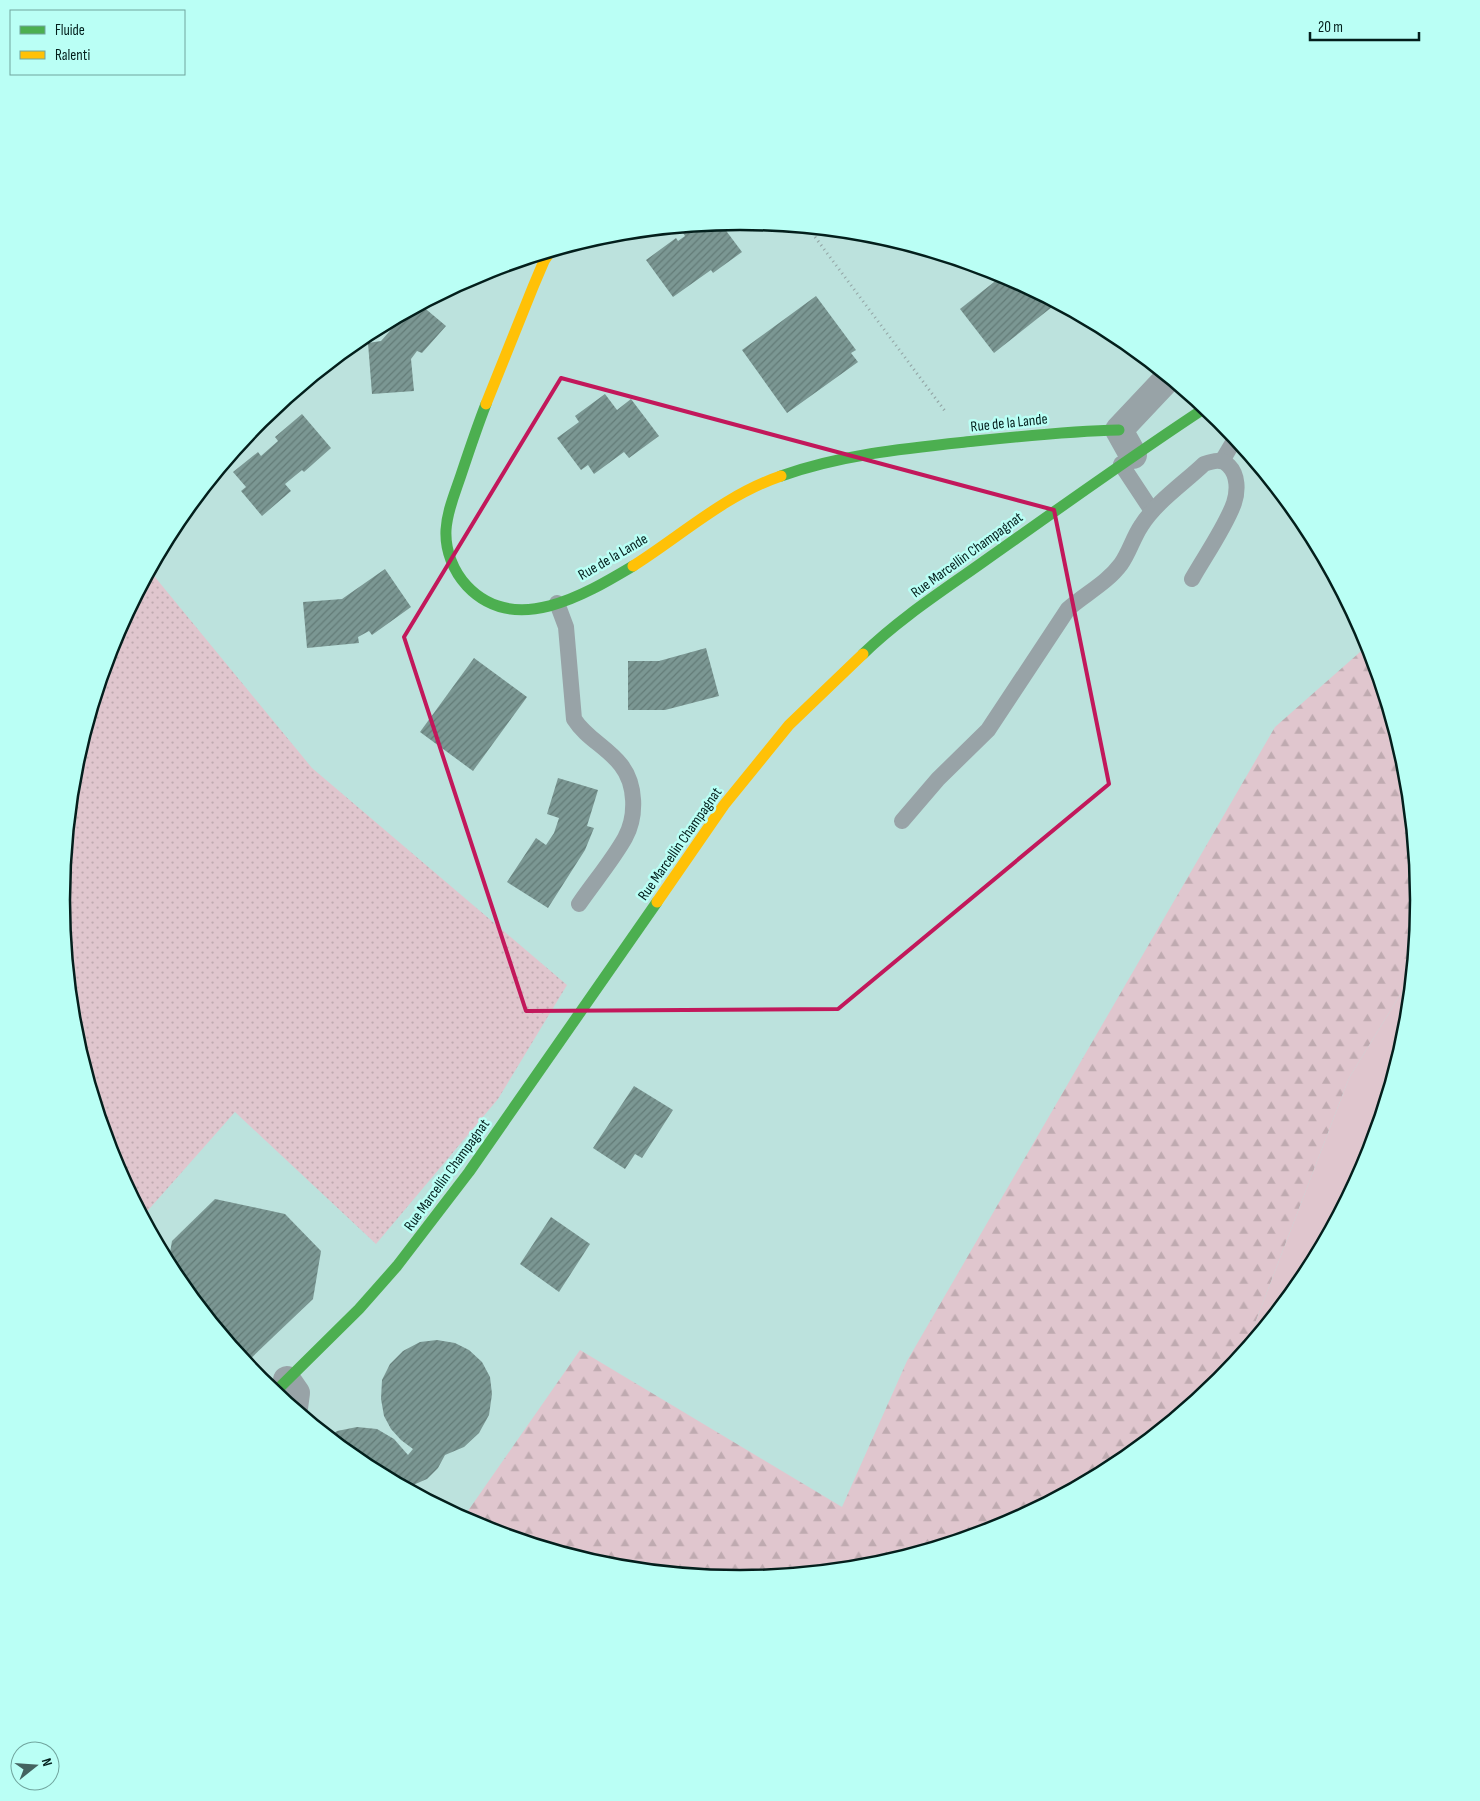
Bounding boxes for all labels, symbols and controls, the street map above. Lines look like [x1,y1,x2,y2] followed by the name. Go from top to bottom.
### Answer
[10,10,185,75] legend
[1310,10,1419,42] scale bar
[1318,18,1343,37] text: 20 m
[55,21,85,40] text: Fluide
[55,46,90,65] text: Ralenti
[970,410,1048,436] street label: Rue de la Lande
[907,508,1027,602] street label: Rue Marcellin Champagnat
[575,529,651,585] street label: Rue de la Lande
[634,783,726,904] street label: Rue Marcellin Champagnat
[400,1115,494,1235] street label: Rue Marcellin Champagnat
[10,1741,60,1791] north arrow
[38,1756,56,1768] text: N

